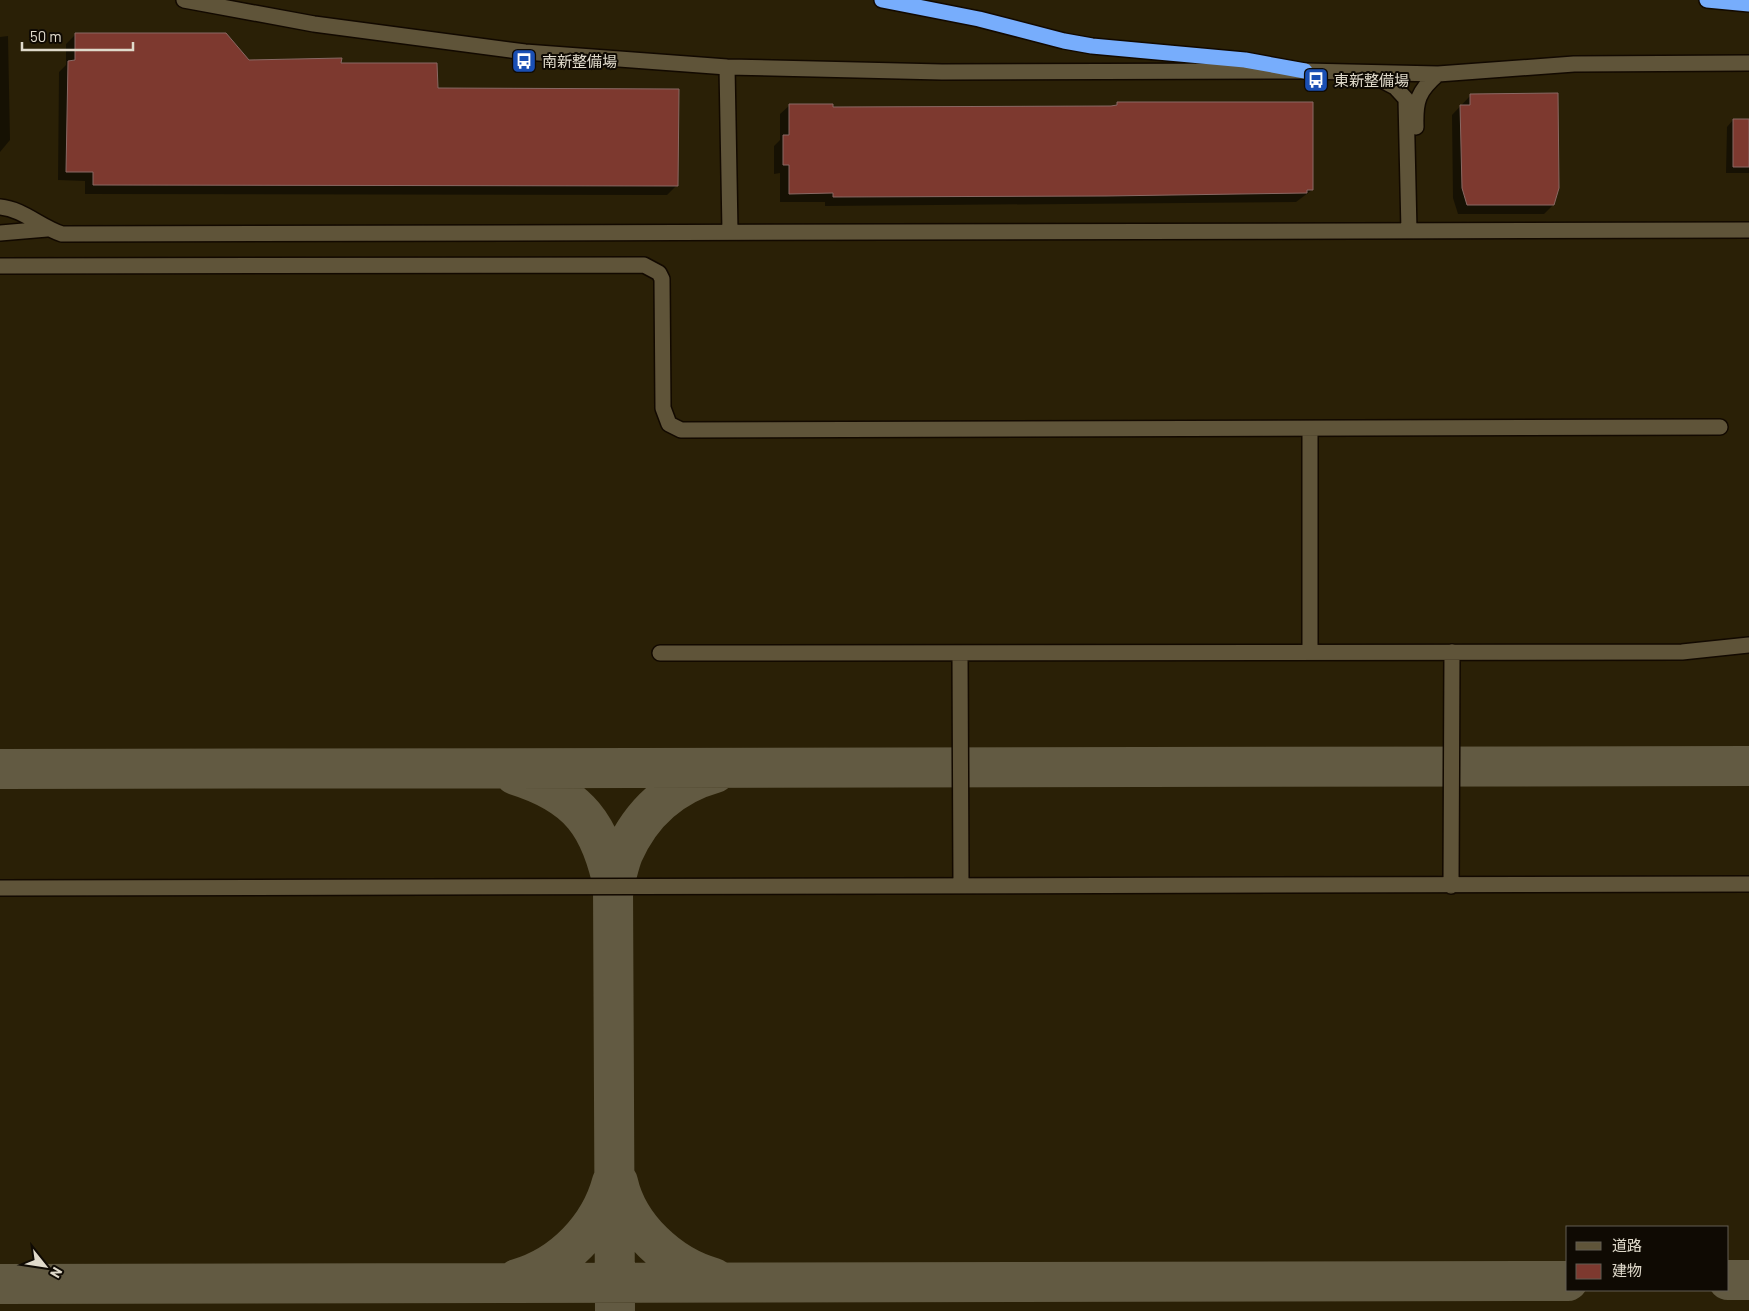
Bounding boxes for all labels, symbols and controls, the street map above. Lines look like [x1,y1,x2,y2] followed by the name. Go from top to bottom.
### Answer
[22,20,134,52] scale bar
[30,27,62,45] text: 50 m
[511,48,537,74] bus stop icon: 南新整備場
[542,52,617,70] place label: 南新整備場
[1303,67,1329,93] bus stop icon: 東新整備場
[1334,71,1409,89] place label: 東新整備場
[1566,1226,1729,1291] legend
[1612,1236,1642,1254] text: 道路
[20,1241,70,1291] north arrow
[1612,1261,1642,1279] text: 建物
[47,1264,66,1281] text: N

